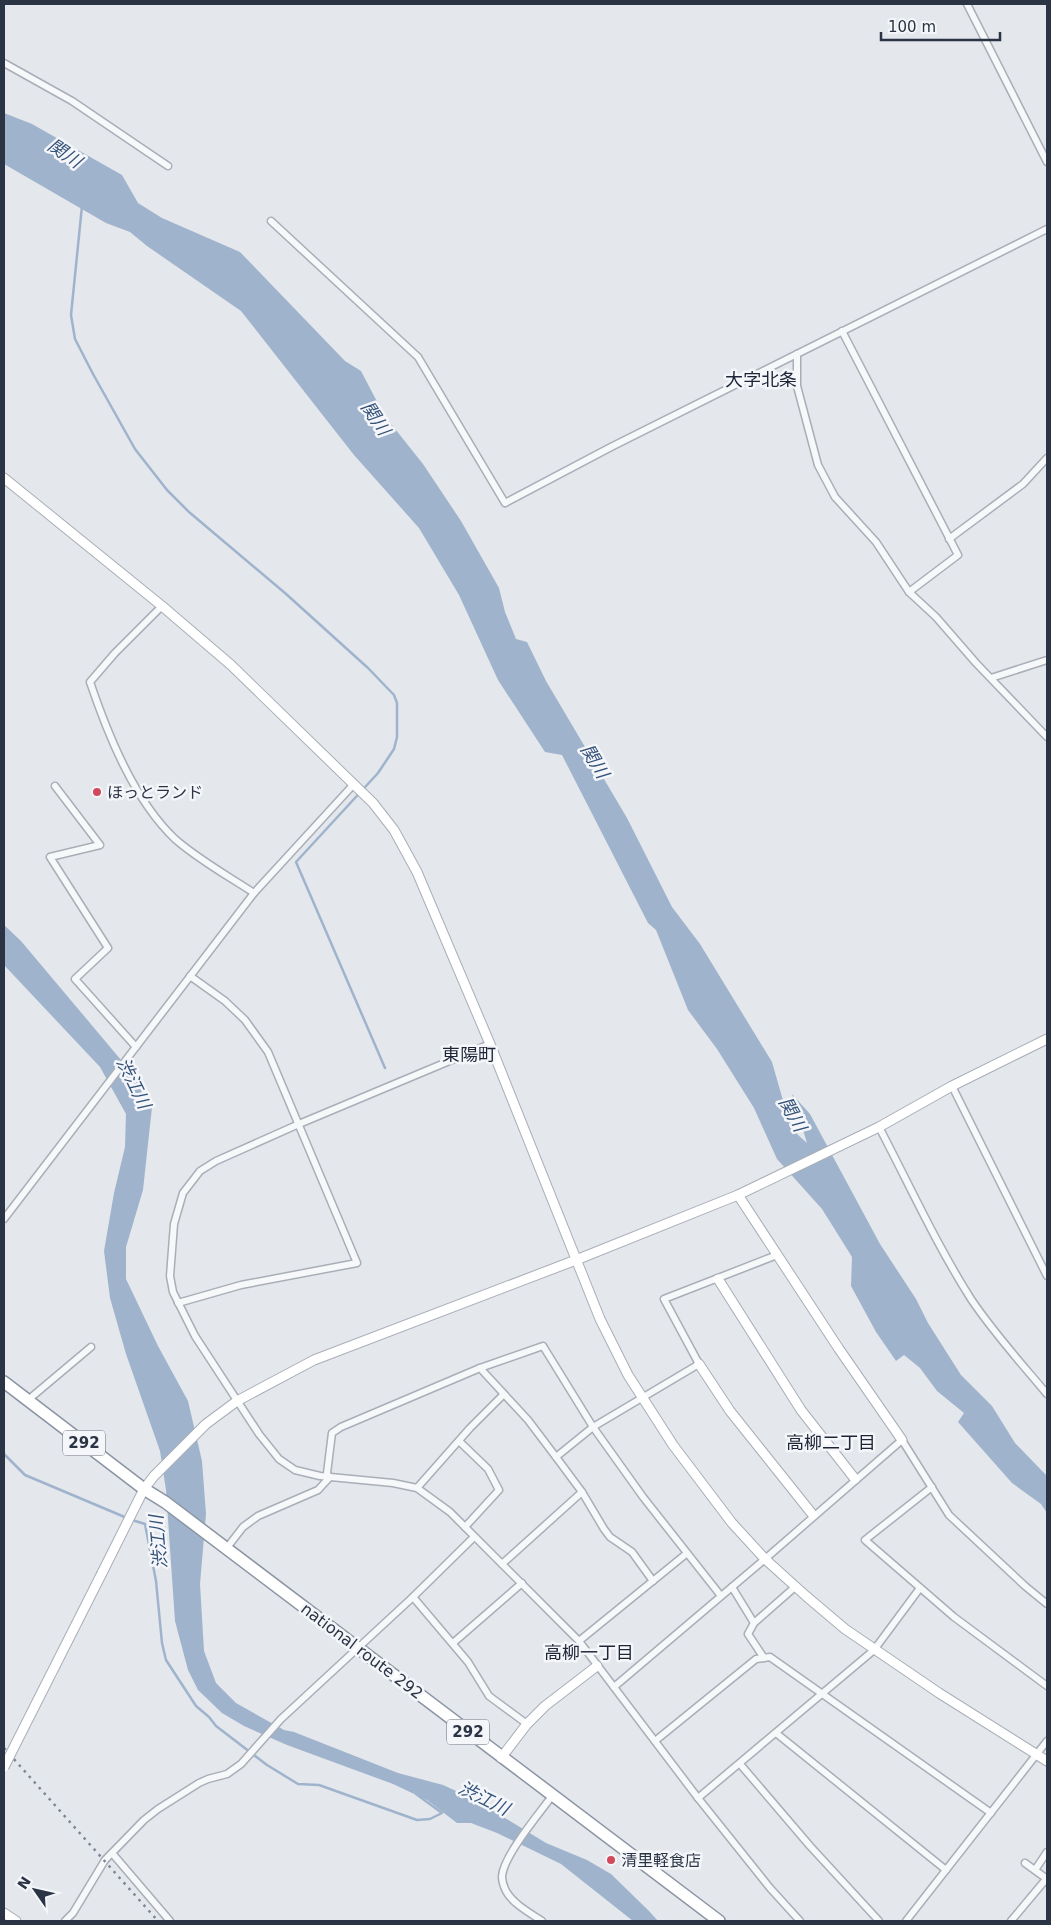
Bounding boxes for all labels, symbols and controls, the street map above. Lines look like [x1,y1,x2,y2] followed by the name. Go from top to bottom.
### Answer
[881,10,1000,42] scale bar
[888,18,936,36] text: 100 m
[44,134,87,173] water label: 関川
[725,369,797,390] district label: 大字北条
[357,397,396,440] water label: 関川
[577,740,614,784] water label: 関川
[107,783,203,802] place label: ほっとランド
[91,786,103,798] marker: ほっとランド
[442,1044,496,1065] district label: 東陽町
[113,1054,156,1114] water label: 渋江川
[775,1093,812,1137] water label: 関川
[63,1430,105,1456] road number: 292
[786,1432,876,1453] district label: 高柳二丁目
[145,1512,171,1570] water label: 渋江川
[297,1599,427,1703] street label: national route 292
[544,1642,634,1663] district label: 高柳一丁目
[447,1720,489,1744] road number: 292
[455,1777,515,1820] water label: 渋江川
[621,1851,701,1870] place label: 清里軽食店
[605,1854,617,1866] marker: 清里軽食店
[10,1865,60,1915] north arrow
[14,1873,34,1892] text: N

